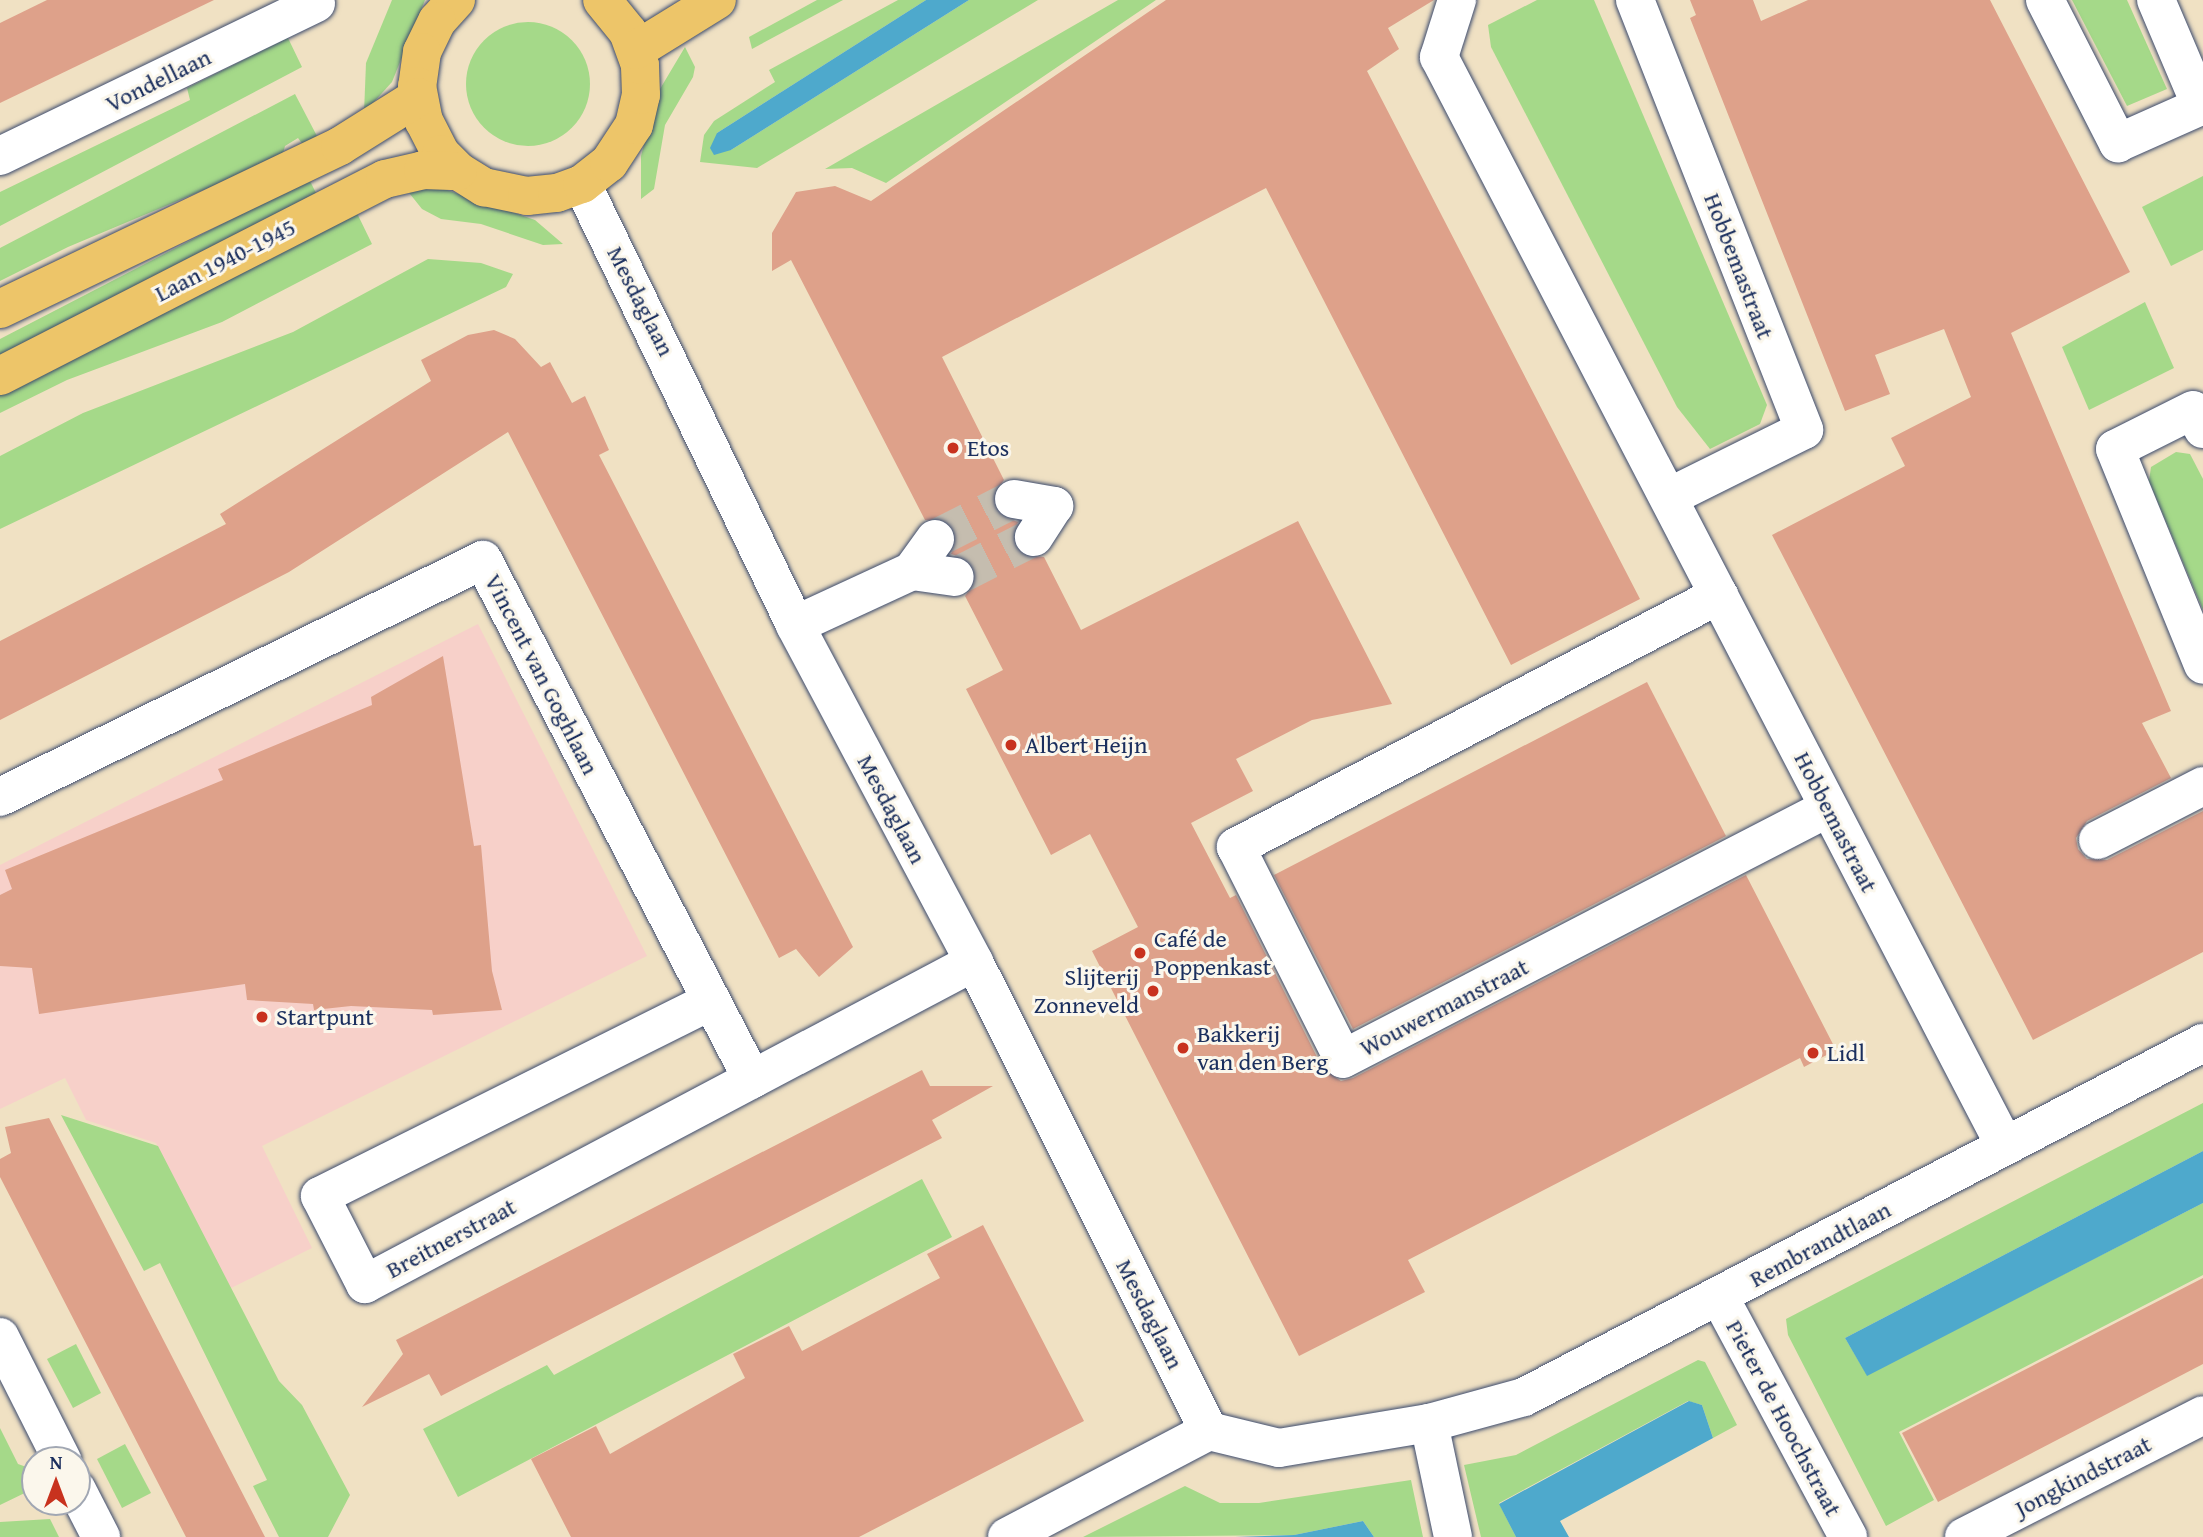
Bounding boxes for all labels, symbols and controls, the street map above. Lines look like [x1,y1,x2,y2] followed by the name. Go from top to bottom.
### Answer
[101,42,215,118] street label: Vondellaan
[1698,189,1780,343] street label: Hobbemastraat
[150,212,300,308] street label: Laan 1940-1945
[601,241,681,361] street label: Mesdaglaan
[967,434,1009,462] place label: Etos
[945,440,961,456] marker: Etos
[479,569,605,779] street label: Vincent van Goghlaan
[1025,731,1147,759] place label: Albert Heijn
[1003,737,1019,753] marker: Albert Heijn
[1788,747,1884,897] street label: Hobbemastraat
[851,750,933,868] street label: Mesdaglaan
[1154,925,1271,981] place label: Café de Poppenkast
[1132,945,1148,961] marker: Café de Poppenkast
[1355,952,1533,1062] street label: Wouwermanstraat
[1034,963,1139,1019] place label: Slijterij Zonneveld
[1145,983,1161,999] marker: Slijterij Zonneveld
[276,1003,374,1031] place label: Startpunt
[254,1009,270,1025] marker: Startpunt
[1197,1020,1328,1076] place label: Bakkerij van den Berg
[1827,1039,1865,1067] place label: Lidl
[1175,1040,1191,1056] marker: Bakkerij van den Berg
[1805,1045,1821,1061] marker: Lidl
[381,1192,521,1284] street label: Breitnerstraat
[1744,1195,1896,1293] street label: Rembrandtlaan
[1110,1254,1190,1374] street label: Mesdaglaan
[1720,1315,1848,1521] street label: Pieter de Hoochstraat
[2010,1429,2156,1523] street label: Jongkindstraat
[21,1446,91,1516] north arrow
[50,1448,62,1476] text: N

